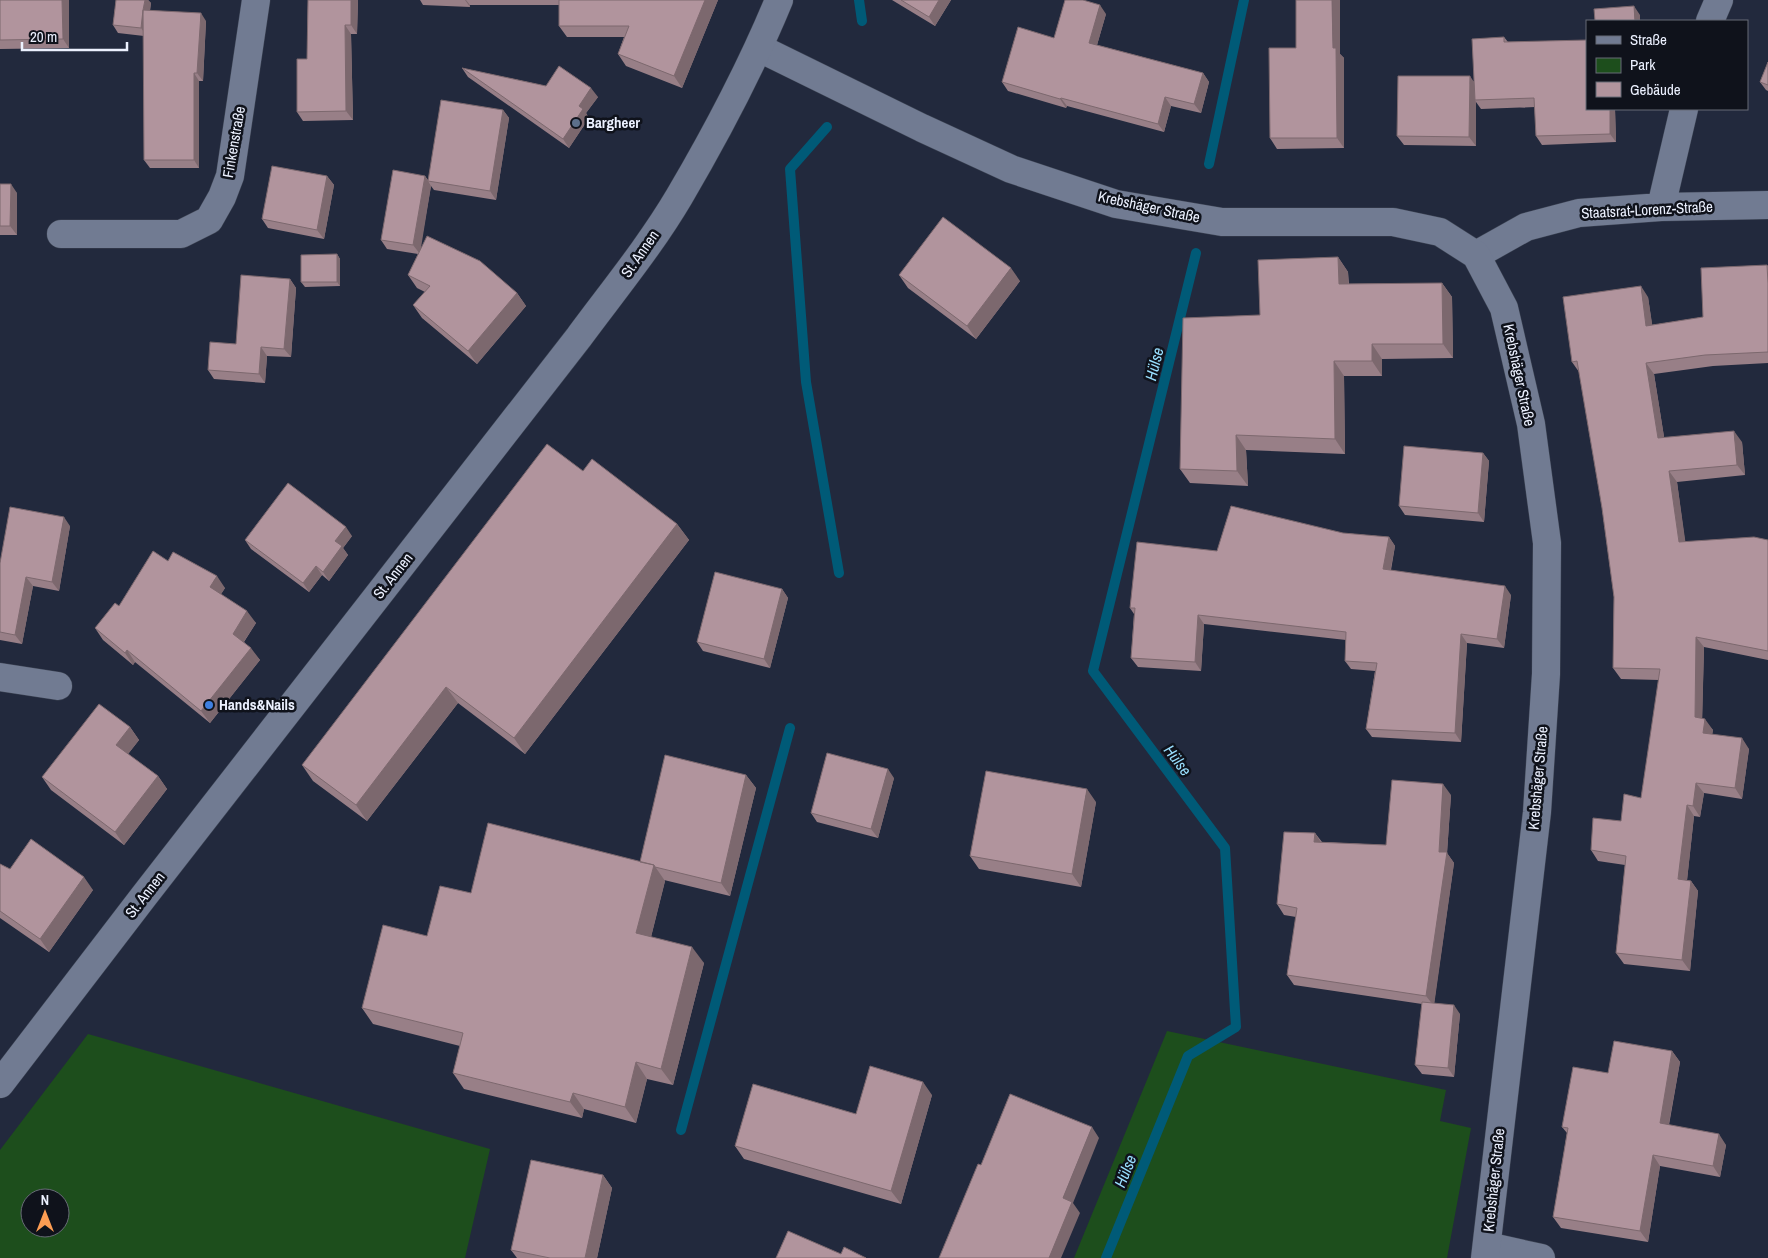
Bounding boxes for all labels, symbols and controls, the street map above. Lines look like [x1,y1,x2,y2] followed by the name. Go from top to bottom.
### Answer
[22,20,128,52] scale bar
[1586,20,1748,110] legend
[30,26,57,47] text: 20 m
[1630,29,1667,50] text: Straße
[1630,54,1656,75] text: Park
[1630,79,1681,100] text: Gebäude
[217,104,250,179] street label: Finkenstraße
[586,112,640,133] place label: Bargheer
[570,117,582,129] marker: Bargheer
[1096,185,1202,228] street label: Krebshäger Straße
[1581,196,1714,223] street label: Staatsrat-Lorenz-Straße
[616,226,663,282] street label: St. Annen
[1498,322,1541,428] street label: Krebshäger Straße
[1139,345,1169,383] water label: Hülse
[368,548,417,603] street label: St. Annen
[219,694,295,715] place label: Hands&Nails
[203,699,215,711] marker: Hands&Nails
[1523,725,1553,831] street label: Krebshäger Straße
[1159,740,1197,780] water label: Hülse
[120,867,169,922] street label: St. Annen
[1478,1127,1509,1233] street label: Krebshäger Straße
[1109,1151,1141,1191] water label: Hülse
[20,1188,70,1238] north arrow
[41,1191,49,1209] text: N

